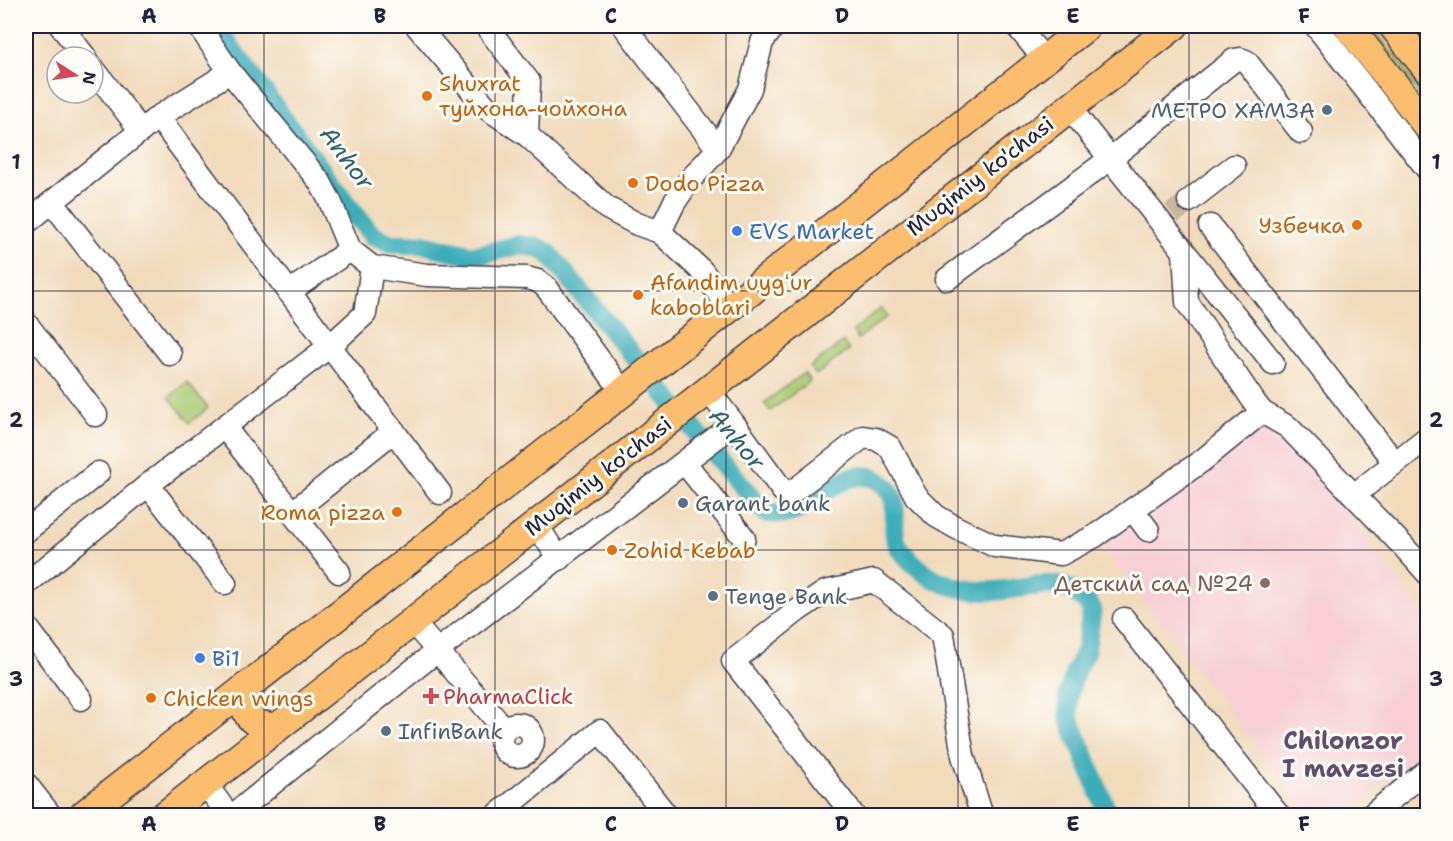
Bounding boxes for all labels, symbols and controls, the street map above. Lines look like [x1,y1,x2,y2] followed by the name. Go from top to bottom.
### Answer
[141,3,157,29] text: A
[374,3,386,29] text: B
[605,3,617,29] text: C
[835,3,849,29] text: D
[1066,3,1080,29] text: E
[1298,3,1310,29] text: F
[45,45,105,105] north arrow
[439,69,627,123] place label: Shuxrat туйхона-чойхона
[78,70,101,86] text: N
[420,89,434,103] marker: Shuxrat туйхона-чойхона
[1151,96,1315,125] place label: МЕТРО ХАМЗА
[1320,103,1334,117] marker: МЕТРО ХАМЗА
[900,109,1060,243] street label: Muqimiy ko'chasi
[312,120,382,197] water label: Anhor
[11,149,21,175] text: 1
[1431,149,1441,175] text: 1
[645,169,765,198] place label: Dodo Pizza
[626,176,640,190] marker: Dodo Pizza
[1259,211,1345,240] place label: Узбечка
[749,217,874,246] place label: EVS Market
[1350,218,1364,232] marker: Узбечка
[730,224,744,238] marker: EVS Market
[650,268,813,322] place label: Afandim uygʻur kaboblari
[631,288,645,302] marker: Afandim uygʻur kaboblari
[702,401,773,477] water label: Anhor
[9,407,23,433] text: 2
[1429,407,1443,433] text: 2
[518,409,678,543] street label: Muqimiy ko'chasi
[695,489,831,518] place label: Garant bank
[676,496,690,510] marker: Garant bank
[260,498,385,527] place label: Roma pizza
[390,505,404,519] marker: Roma pizza
[624,536,756,565] place label: Zohid Kebab
[605,543,619,557] marker: Zohid Kebab
[1054,569,1253,598] place label: Детский сад №24
[1258,576,1272,590] marker: Детский сад №24
[725,582,847,611] place label: Tenge Bank
[706,589,720,603] marker: Tenge Bank
[212,644,240,673] place label: Bi1
[193,651,207,665] marker: Bi1
[9,666,23,692] text: 3
[1429,666,1443,692] text: 3
[443,682,573,711] place label: PharmaClick
[163,684,314,713] place label: Chicken wings
[424,689,438,703] marker: PharmaClick
[144,691,158,705] marker: Chicken wings
[398,717,503,746] place label: InfinBank
[379,724,393,738] marker: InfinBank
[1282,725,1404,785] district label: Chilonzor I mavzesi
[141,811,157,837] text: A
[374,811,386,837] text: B
[605,811,617,837] text: C
[835,811,849,837] text: D
[1066,811,1080,837] text: E
[1298,811,1310,837] text: F

